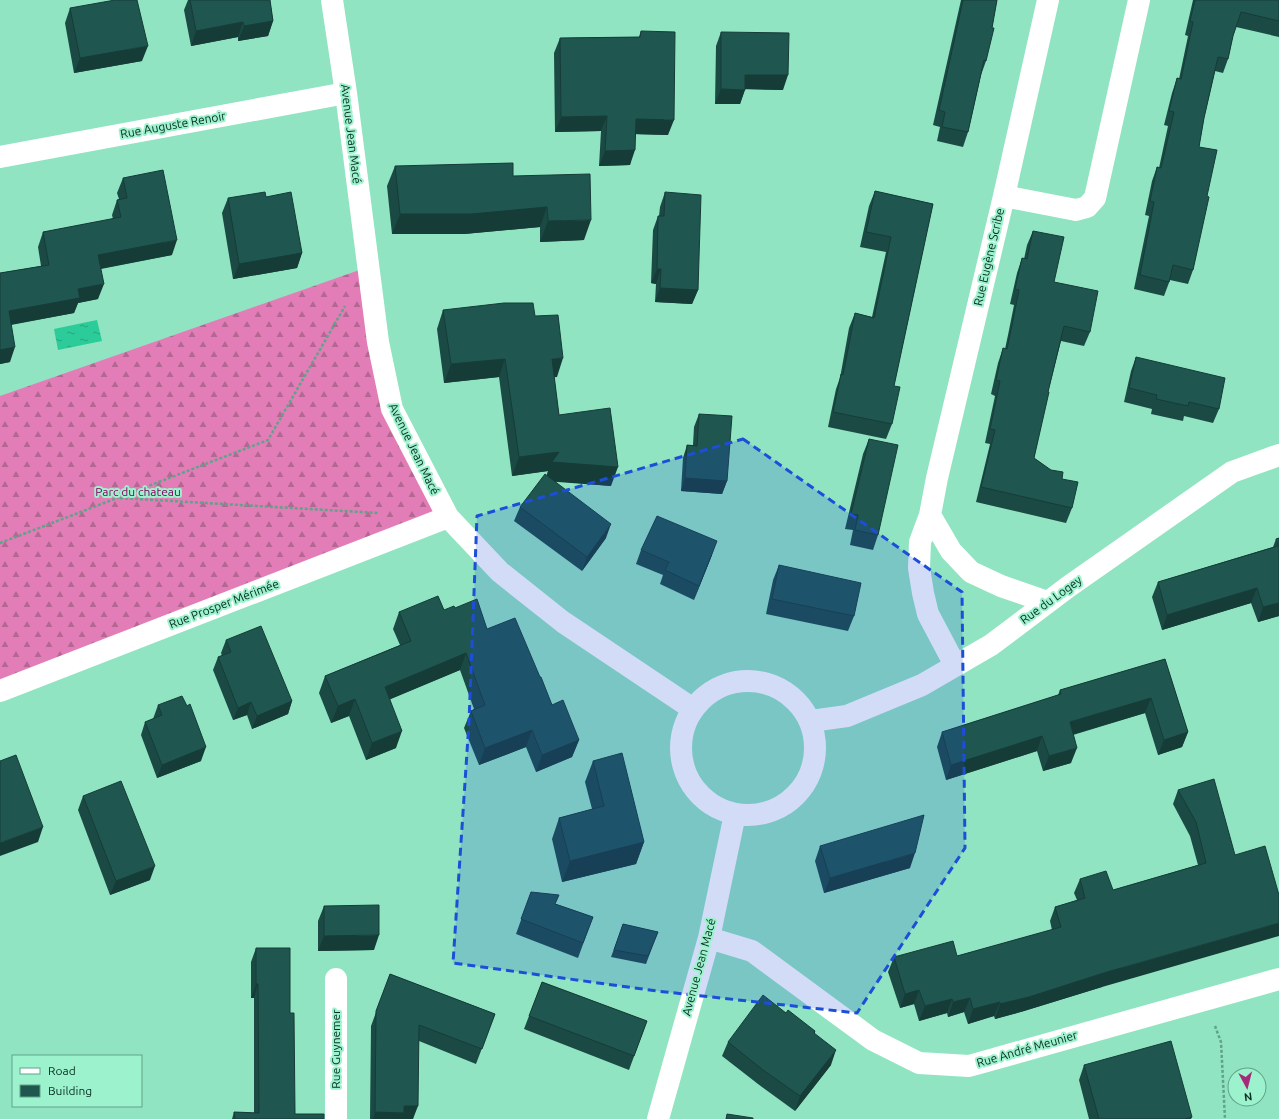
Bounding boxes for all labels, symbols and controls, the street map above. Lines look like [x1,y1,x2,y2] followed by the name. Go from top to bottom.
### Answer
[339,83,364,184] street label: Avenue Jean Macé
[119,109,227,140] street label: Rue Auguste Renoir
[971,207,1006,307] street label: Rue Eugène Scribe
[387,401,442,497] street label: Avenue Jean Macé
[95,485,181,498] park label: Parc du chateau
[1017,573,1084,626] street label: Rue du Logey
[167,577,281,631] street label: Rue Prosper Mérimée
[679,917,718,1017] street label: Avenue Jean Macé
[329,1009,342,1089] street label: Rue Guynemer
[975,1028,1079,1069] street label: Rue André Meunier
[12,1055,142,1107] legend
[48,1064,76,1077] text: Road
[1227,1067,1267,1107] north arrow
[48,1084,92,1097] text: Building
[1243,1090,1253,1103] text: N

